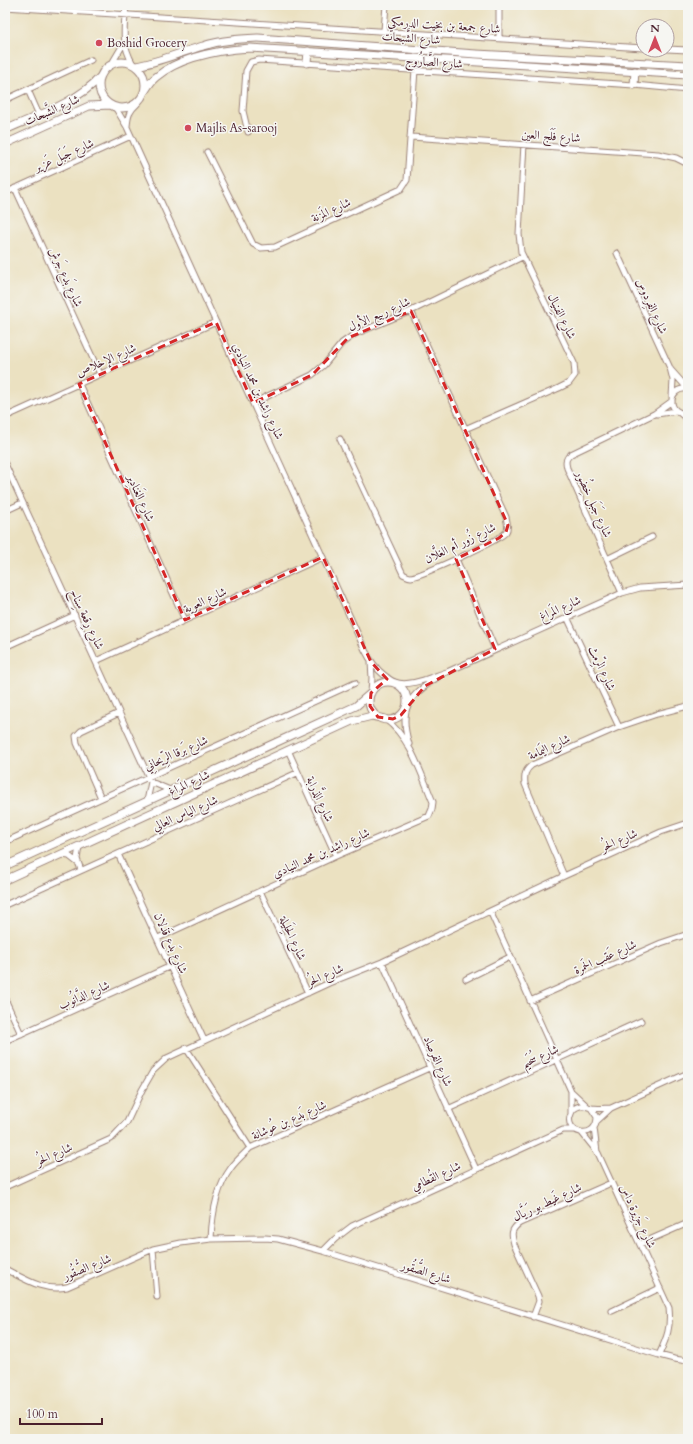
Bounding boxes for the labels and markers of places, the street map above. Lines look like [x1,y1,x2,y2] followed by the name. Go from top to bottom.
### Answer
[107,35,188,51] place label: Boshid Grocery
[94,38,104,48] marker: Boshid Grocery
[196,120,277,136] place label: Majlis As-sarooj
[183,123,193,133] marker: Majlis As-sarooj

